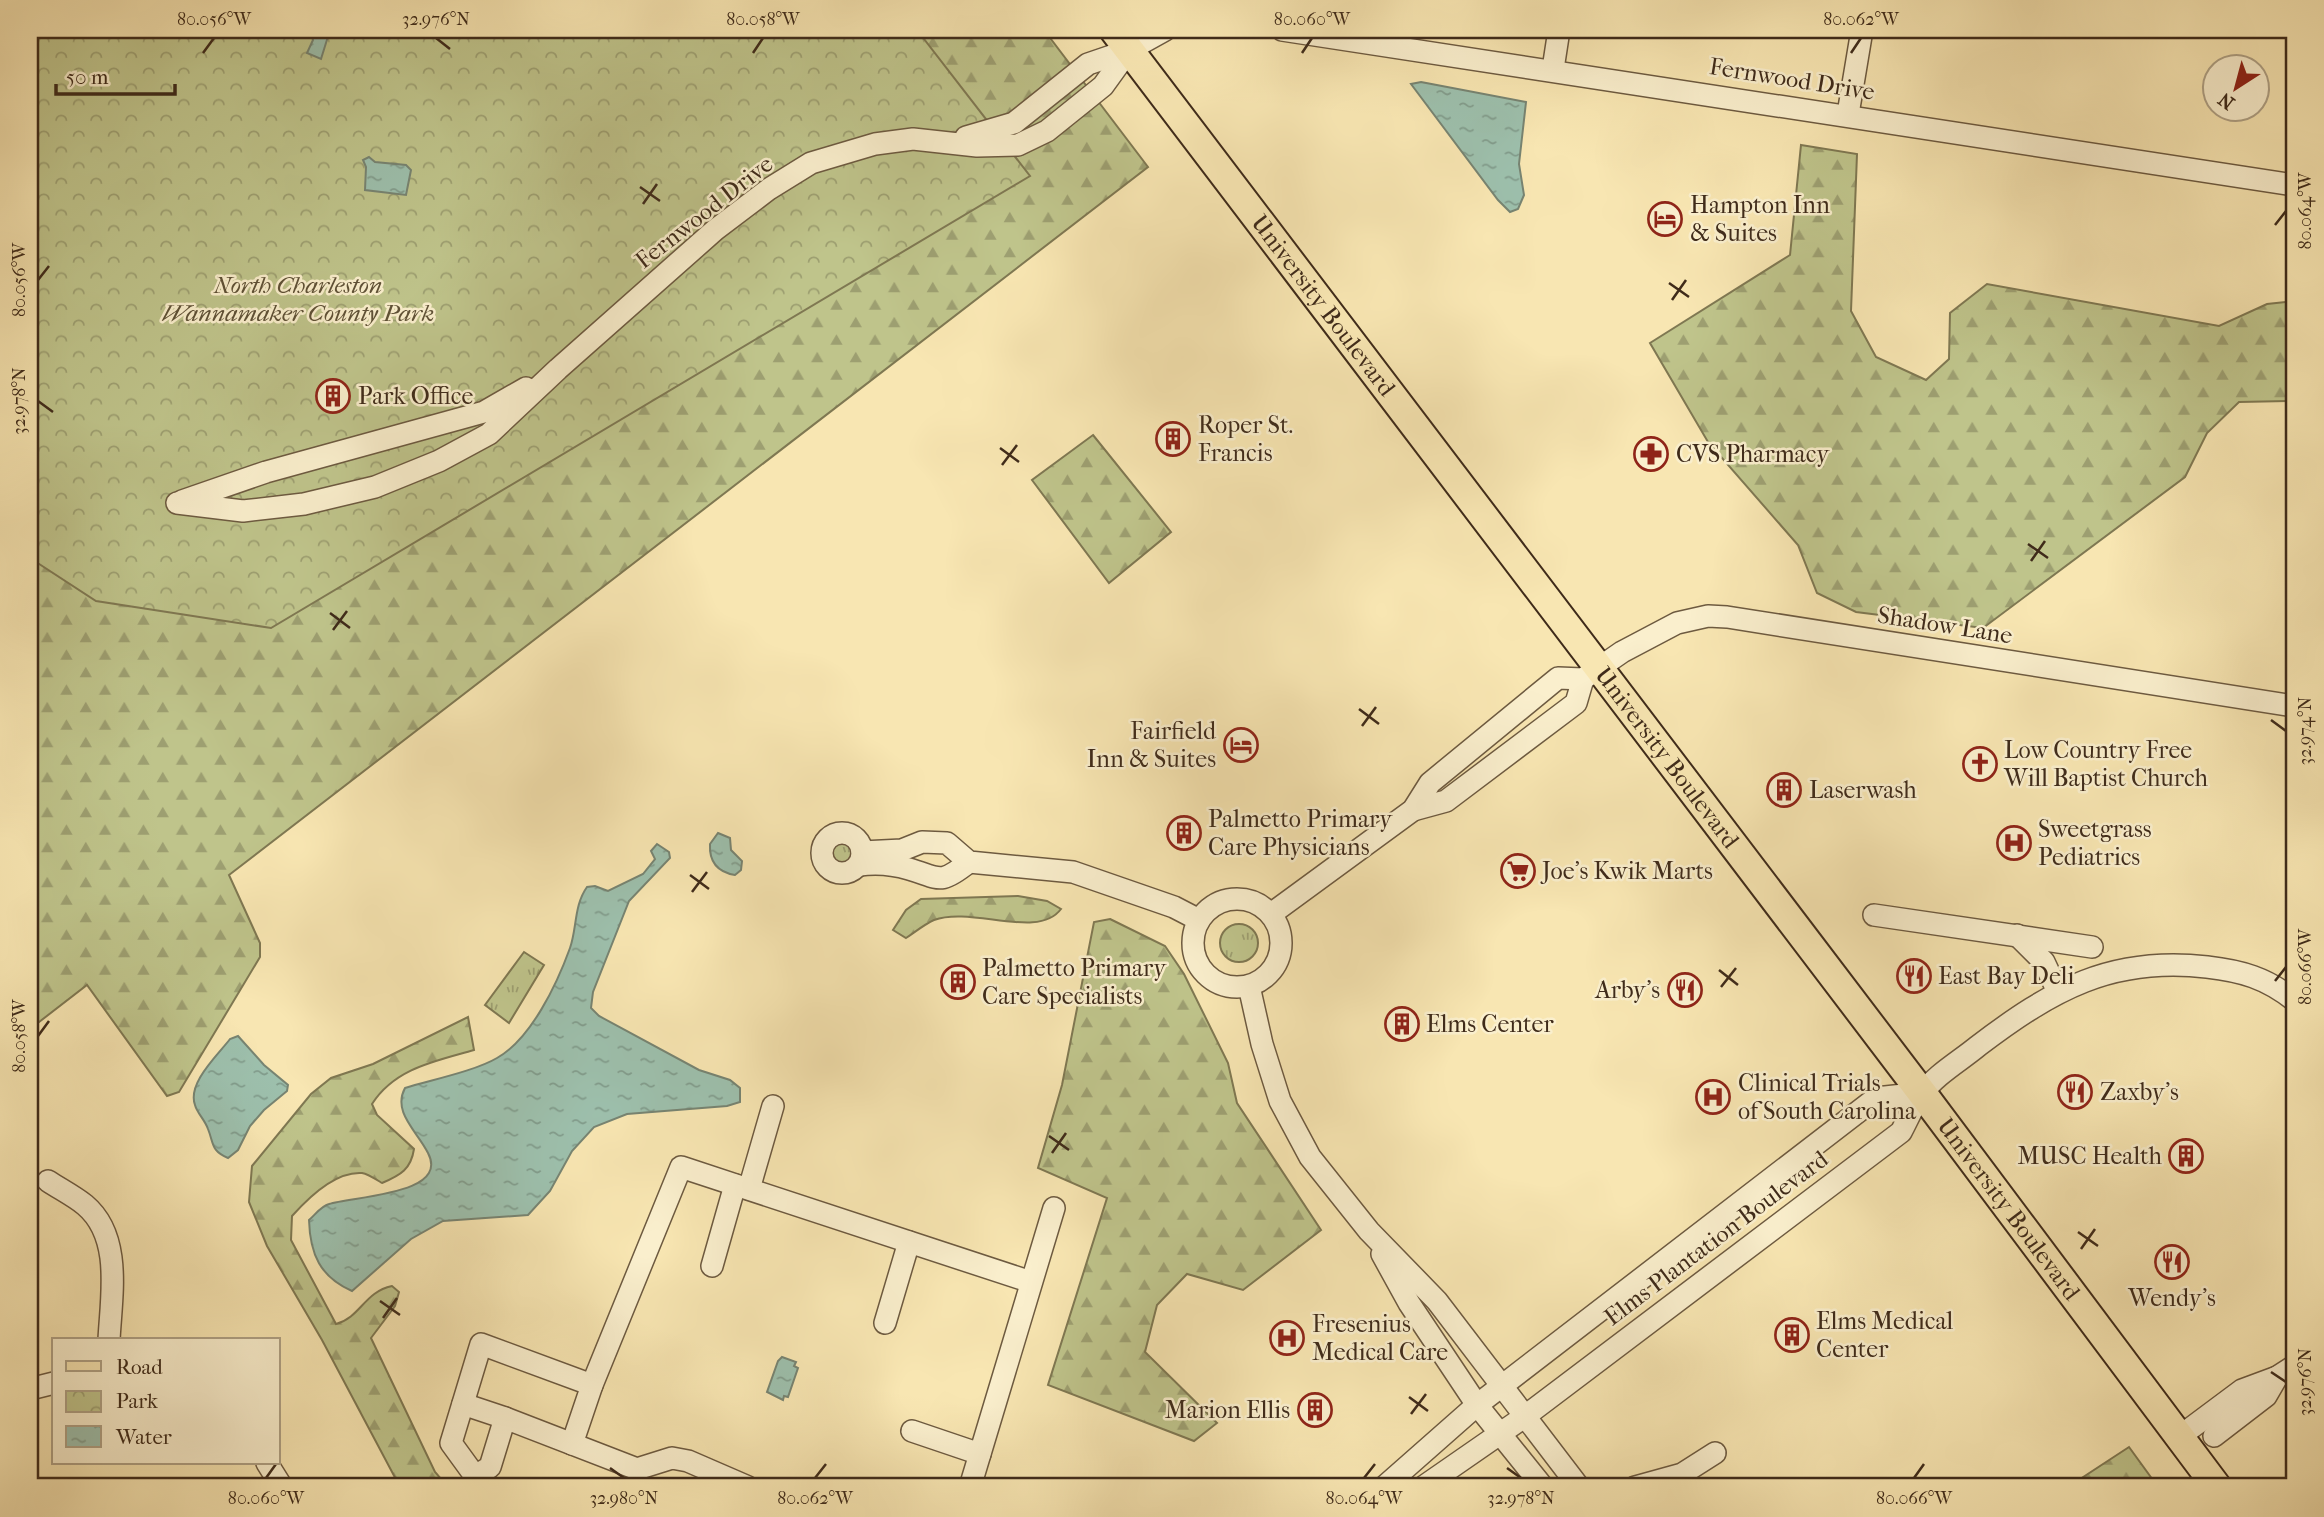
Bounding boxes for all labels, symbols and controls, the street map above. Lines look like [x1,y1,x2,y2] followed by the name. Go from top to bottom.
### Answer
[177,9,252,30] text: 80.056°W
[402,9,470,30] text: 32.976°N
[726,9,801,30] text: 80.058°W
[1274,9,1351,30] text: 80.060°W
[1823,9,1900,30] text: 80.062°W
[56,52,175,96] scale bar
[1707,52,1877,106] street label: Fernwood Drive
[2202,52,2272,122] north arrow
[66,65,109,89] text: 50 m
[2214,87,2239,114] text: N
[630,150,778,274] street label: Fernwood Drive
[2295,171,2316,249] text: 80.064°W
[1690,191,1830,247] place label: Hampton Inn & Suites
[1646,200,1684,238] hotel icon: Hampton Inn & Suites
[1246,209,1402,402] street label: University Boulevard
[9,242,30,317] text: 80.056°W
[162,271,434,327] park label: North Charleston Wannamaker County Park
[9,367,30,435] text: 32.978°N
[314,377,352,415] building icon: Park Office
[358,382,473,410] place label: Park Office
[1198,411,1293,467] place label: Roper St. Francis
[1154,420,1192,458] building icon: Roper St. Francis
[1632,435,1670,473] pharmacy icon: CVS Pharmacy
[1676,440,1830,468] place label: CVS Pharmacy
[1876,601,2015,649] street label: Shadow Lane
[1589,661,1745,855] street label: University Boulevard
[2295,696,2316,765] text: 32.974°N
[1087,717,1217,773] place label: Fairfield Inn & Suites
[1222,726,1260,764] hotel icon: Fairfield Inn & Suites
[2003,736,2208,792] place label: Low Country Free Will Baptist Church
[1961,745,1999,783] church icon: Low Country Free Will Baptist Church
[1765,771,1803,809] building icon: Laserwash
[1809,776,1917,804] place label: Laserwash
[1208,805,1393,861] place label: Palmetto Primary Care Physicians
[1165,814,1203,852] building icon: Palmetto Primary Care Physicians
[2038,815,2152,871] place label: Sweetgrass Pediatrics
[1995,824,2033,862] hospital icon: Sweetgrass Pediatrics
[1499,852,1537,890] supermarket icon: Joe's Kwik Marts
[1540,857,1713,885] place label: Joe's Kwik Marts
[2295,928,2316,1005] text: 80.066°W
[982,954,1167,1010] place label: Palmetto Primary Care Specialists
[1895,957,1933,995] restaurant icon: East Bay Deli
[1938,962,2074,990] place label: East Bay Deli
[939,963,977,1001] building icon: Palmetto Primary Care Specialists
[1666,971,1704,1009] restaurant icon: Arby's
[1594,976,1660,1004] place label: Arby's
[9,998,30,1073] text: 80.058°W
[1383,1005,1421,1043] building icon: Elms Center
[1426,1010,1554,1038] place label: Elms Center
[1738,1069,1917,1125] place label: Clinical Trials of South Carolina
[2056,1073,2094,1111] restaurant icon: Zaxby's
[1694,1078,1732,1116] hospital icon: Clinical Trials of South Carolina
[2100,1078,2179,1106] place label: Zaxby's
[1932,1112,2087,1306] street label: University Boulevard
[2167,1137,2205,1175] building icon: MUSC Health
[2017,1142,2163,1170] place label: MUSC Health
[1599,1144,1834,1331] street label: Elms Plantation Boulevard
[2153,1243,2191,1281] restaurant icon: Wendy's
[2127,1284,2216,1312] place label: Wendy's
[1816,1307,1953,1363] place label: Elms Medical Center
[1312,1310,1448,1366] place label: Fresenius Medical Care
[1773,1316,1811,1354] building icon: Elms Medical Center
[1268,1319,1306,1357] hospital icon: Fresenius Medical Care
[52,1338,280,1464] legend
[2295,1348,2316,1416] text: 32.976°N
[116,1355,163,1379] text: Road
[116,1389,158,1413] text: Park
[1296,1391,1334,1429] building icon: Marion Ellis
[1165,1396,1290,1424] place label: Marion Ellis
[115,1425,172,1449] text: Water
[228,1488,305,1509] text: 80.060°W
[590,1488,659,1509] text: 32.980°N
[777,1488,854,1509] text: 80.062°W
[1326,1488,1404,1509] text: 80.064°W
[1487,1488,1555,1509] text: 32.978°N
[1876,1488,1953,1509] text: 80.066°W

